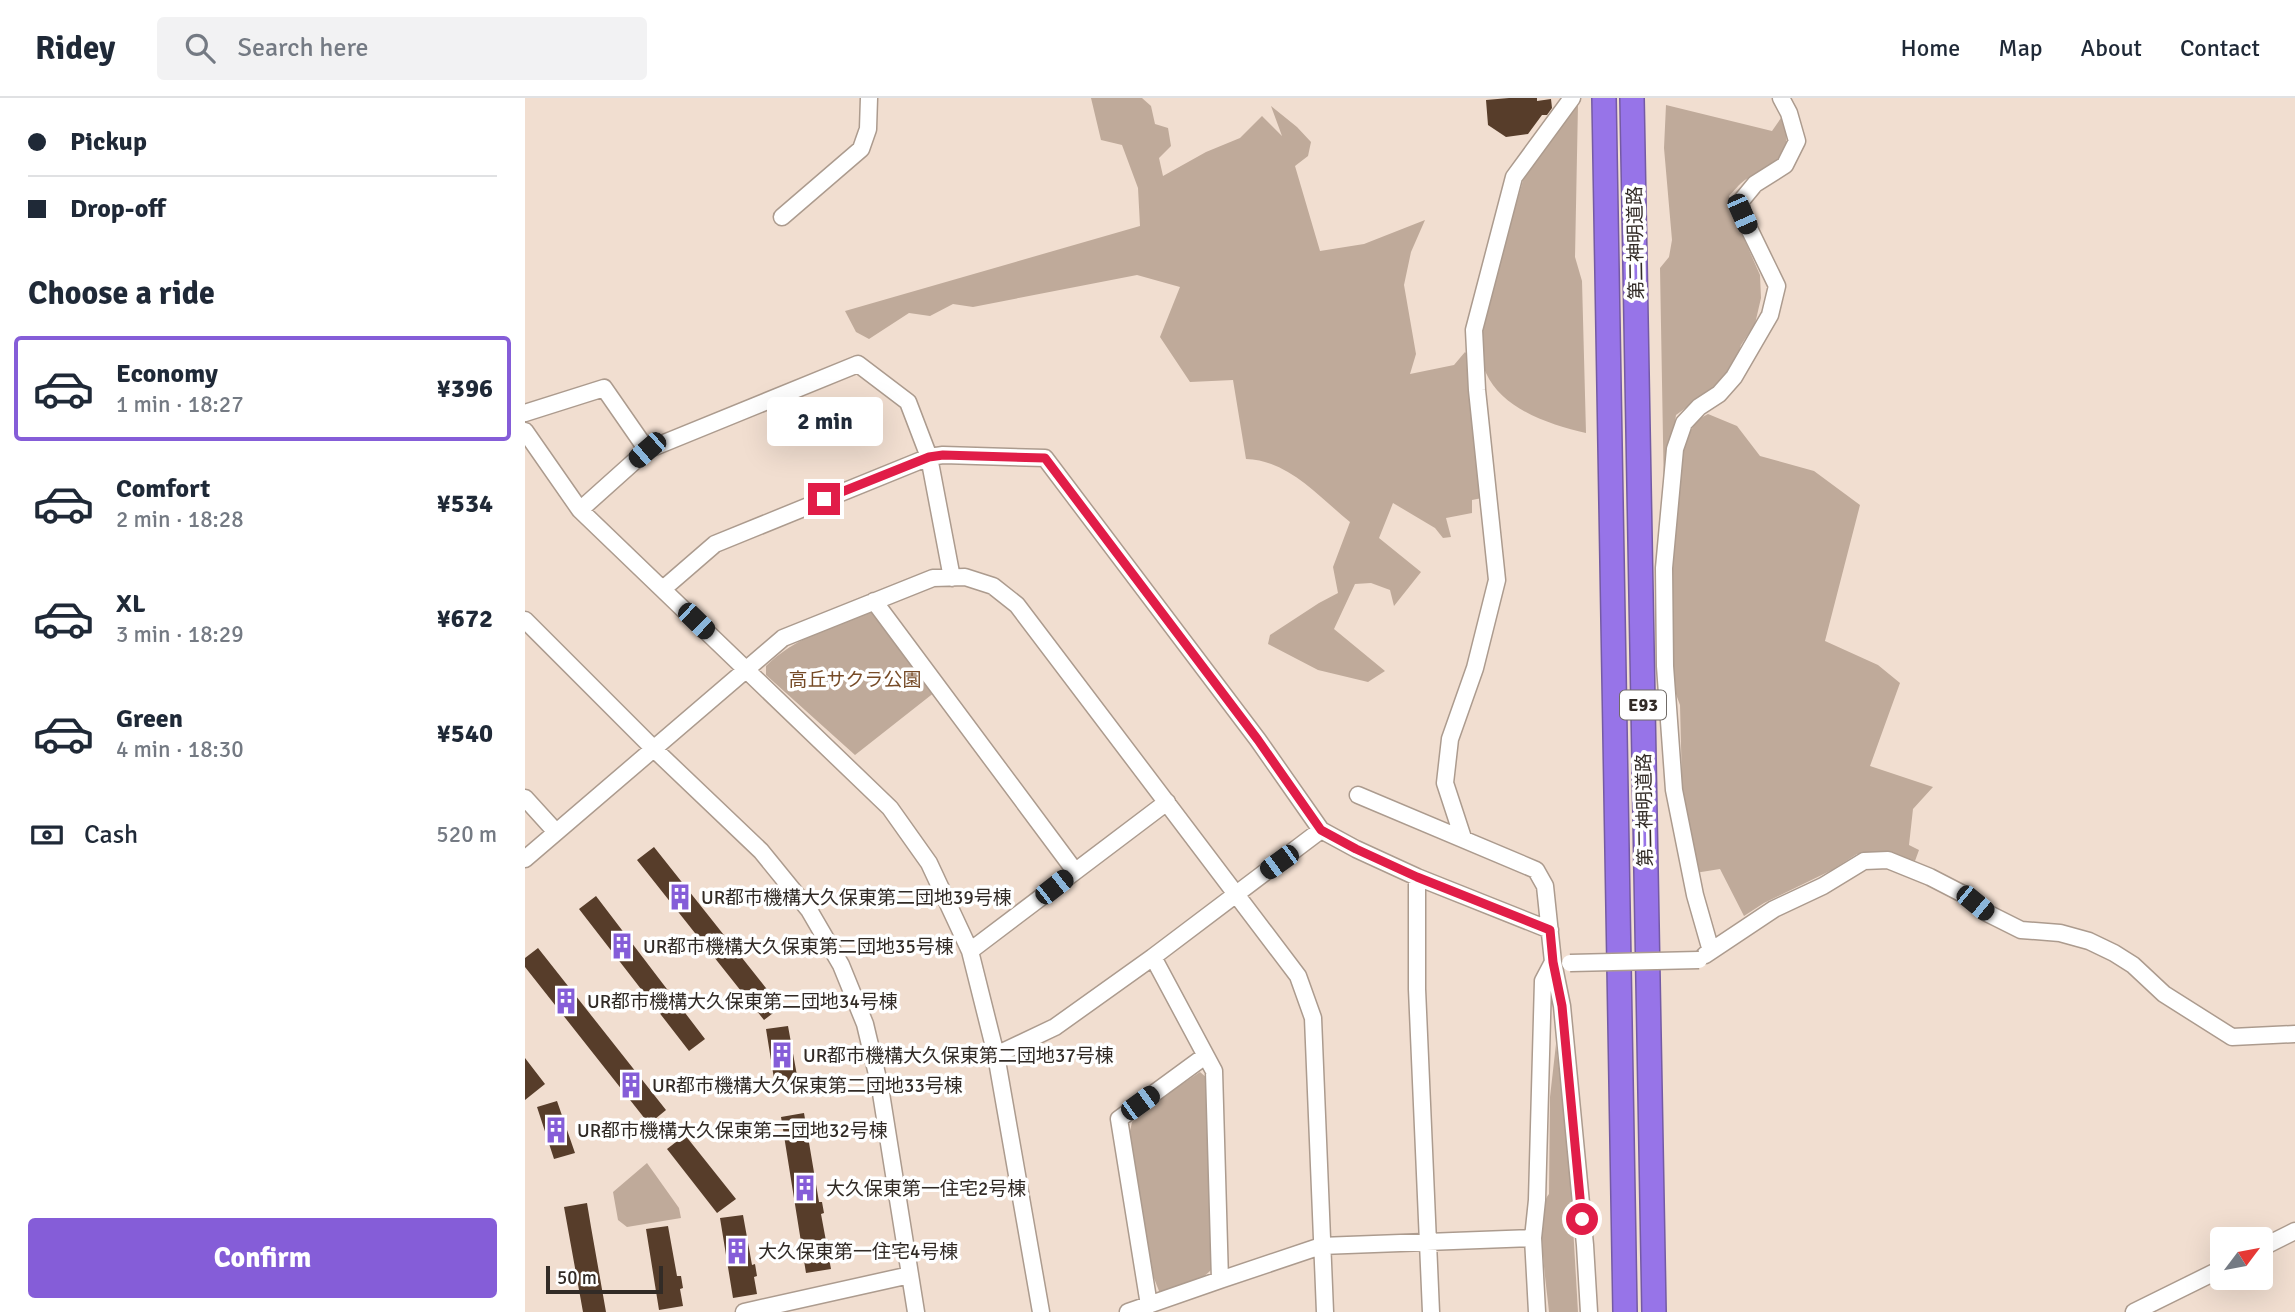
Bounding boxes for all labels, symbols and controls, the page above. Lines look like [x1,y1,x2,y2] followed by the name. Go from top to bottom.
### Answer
[157,17,647,80] search box
[35,28,115,69] text: Ridey
[181,29,219,67] icon: search
[237,32,369,64] text: Search here
[1900,33,1960,63] text: Home
[1998,33,2043,63] text: Map
[2081,33,2142,63] text: About
[2180,33,2260,63] text: Contact
[70,126,147,158] text: Pickup
[1623,186,1649,300] street label: 第二神明道路
[1724,191,1761,237] car
[70,193,166,225] text: Drop-off
[28,274,215,313] text: Choose a ride
[32,357,95,420] icon: car
[116,358,218,390] text: Economy
[437,373,493,405] text: ¥396
[116,390,244,419] text: 1 min · 18:27
[766,398,882,446] callout: 2 min
[797,407,853,436] text: 2 min
[625,428,670,472] car
[32,472,95,535] icon: car
[116,473,210,505] text: Comfort
[808,483,840,515] route end
[437,488,493,520] text: ¥534
[116,505,244,534] text: 2 min · 18:28
[32,587,95,650] icon: car
[116,588,146,620] text: XL
[674,599,719,643] car
[437,603,493,635] text: ¥672
[116,620,244,649] text: 3 min · 18:29
[788,668,922,692] park label: 高丘サクラ公園
[1620,690,1666,720] road number: E93
[32,702,95,765] icon: car
[116,703,183,735] text: Green
[437,718,493,750] text: ¥540
[116,735,244,764] text: 4 min · 18:30
[1632,753,1658,867] street label: 第二神明道路
[28,816,66,854] icon: cash
[84,819,138,851] text: Cash
[436,820,497,849] text: 520 m
[1256,841,1303,883] car
[1031,866,1078,908] car
[665,882,695,912] building icon: UR都市機構大久保東第二団地39号棟
[1953,882,1998,924] car
[701,886,1012,910] place label: UR都市機構大久保東第二団地39号棟
[607,931,637,961] building icon: UR都市機構大久保東第二団地35号棟
[643,935,954,959] place label: UR都市機構大久保東第二団地35号棟
[551,986,581,1016] building icon: UR都市機構大久保東第二団地34号棟
[587,990,898,1014] place label: UR都市機構大久保東第二団地34号棟
[767,1040,797,1070] building icon: UR都市機構大久保東第二団地37号棟
[803,1044,1114,1068] place label: UR都市機構大久保東第二団地37号棟
[616,1070,646,1100] building icon: UR都市機構大久保東第二団地33号棟
[652,1074,963,1098] place label: UR都市機構大久保東第二団地33号棟
[1117,1082,1164,1124] car
[541,1115,571,1145] building icon: UR都市機構大久保東第二団地32号棟
[577,1119,888,1143] place label: UR都市機構大久保東第二団地32号棟
[790,1173,820,1203] building icon: 大久保東第一住宅2号棟
[826,1177,1026,1201] place label: 大久保東第一住宅2号棟
[1566,1203,1598,1235] route start
[28,1218,497,1298] button: Confirm
[2210,1227,2273,1290] north arrow
[2210,1227,2273,1290] map controls
[722,1236,752,1266] building icon: 大久保東第一住宅4号棟
[758,1240,958,1264] place label: 大久保東第一住宅4号棟
[546,1263,663,1295] scale bar
[557,1266,597,1290] text: 50 m

